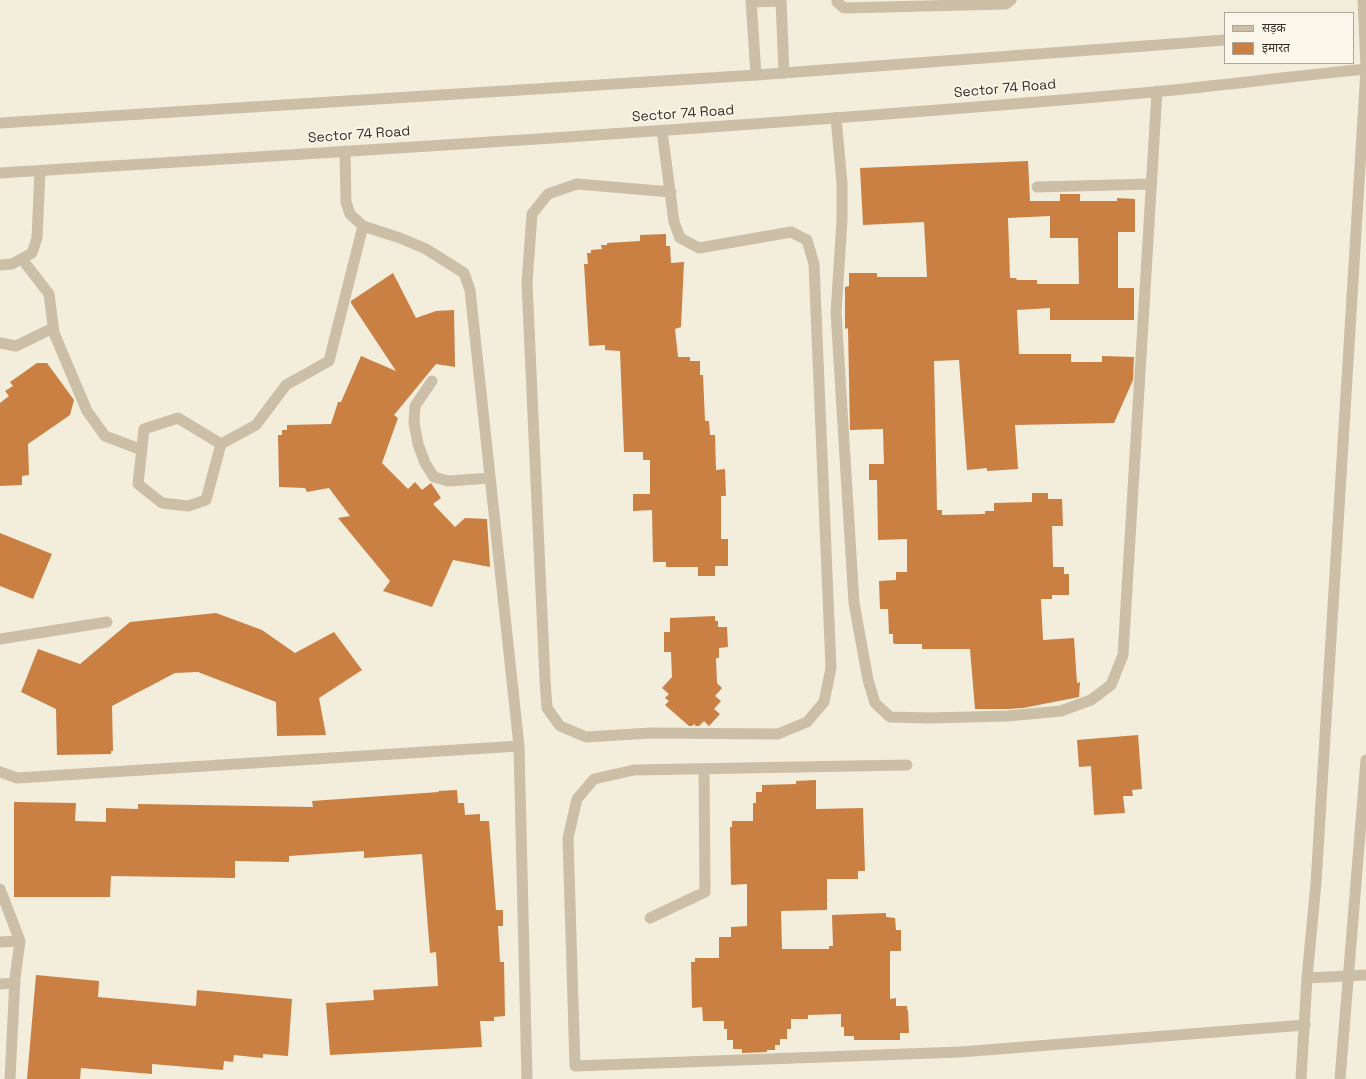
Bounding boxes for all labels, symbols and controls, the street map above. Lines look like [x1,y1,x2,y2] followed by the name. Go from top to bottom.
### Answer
[1224,12,1354,64] legend
[1262,20,1286,36] text: सड़क
[1262,40,1290,56] text: इमारत
[953,76,1057,102] street label: Sector 74 Road
[631,102,735,126] street label: Sector 74 Road
[307,123,411,147] street label: Sector 74 Road

